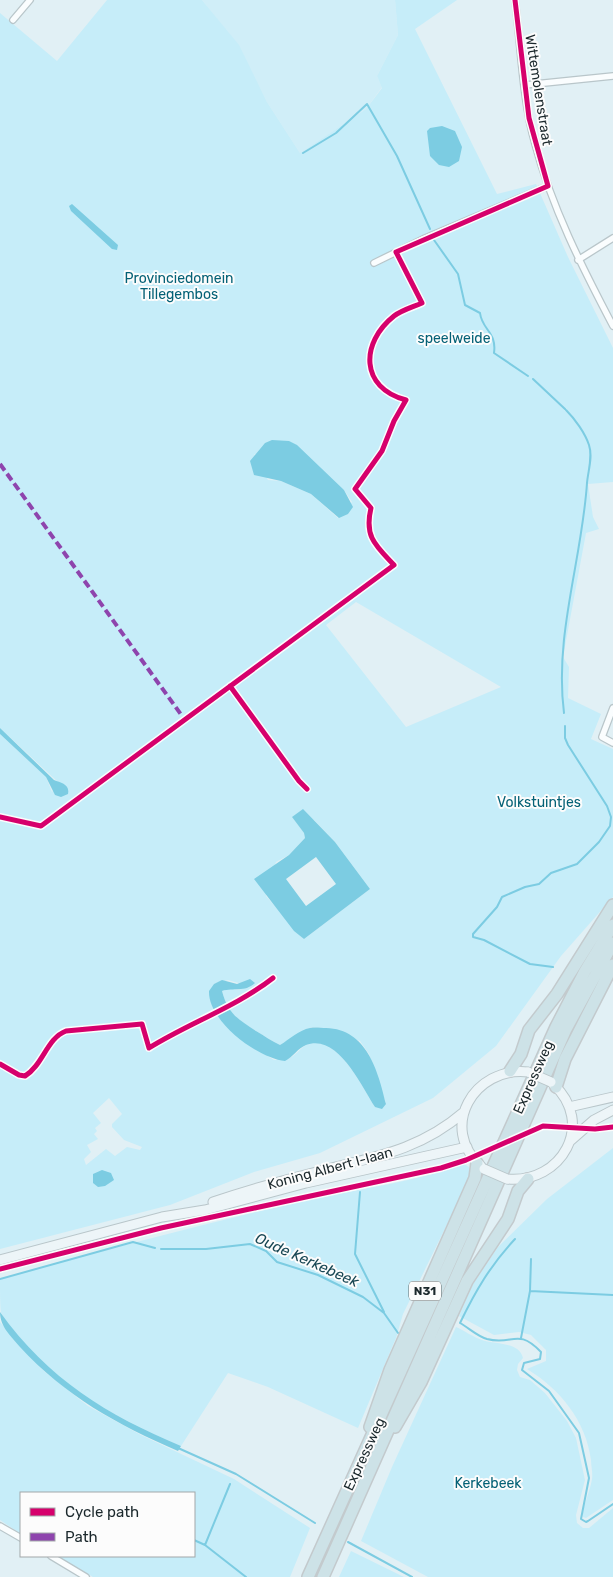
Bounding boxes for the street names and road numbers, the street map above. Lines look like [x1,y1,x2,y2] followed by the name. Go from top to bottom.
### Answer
[521,33,556,147] street label: Wittemolenstraat
[510,1038,557,1117] street label: Expressweg
[266,1144,395,1193] street label: Koning Albert I-laan
[409,1282,441,1300] road number: N31
[340,1415,389,1493] street label: Expressweg

